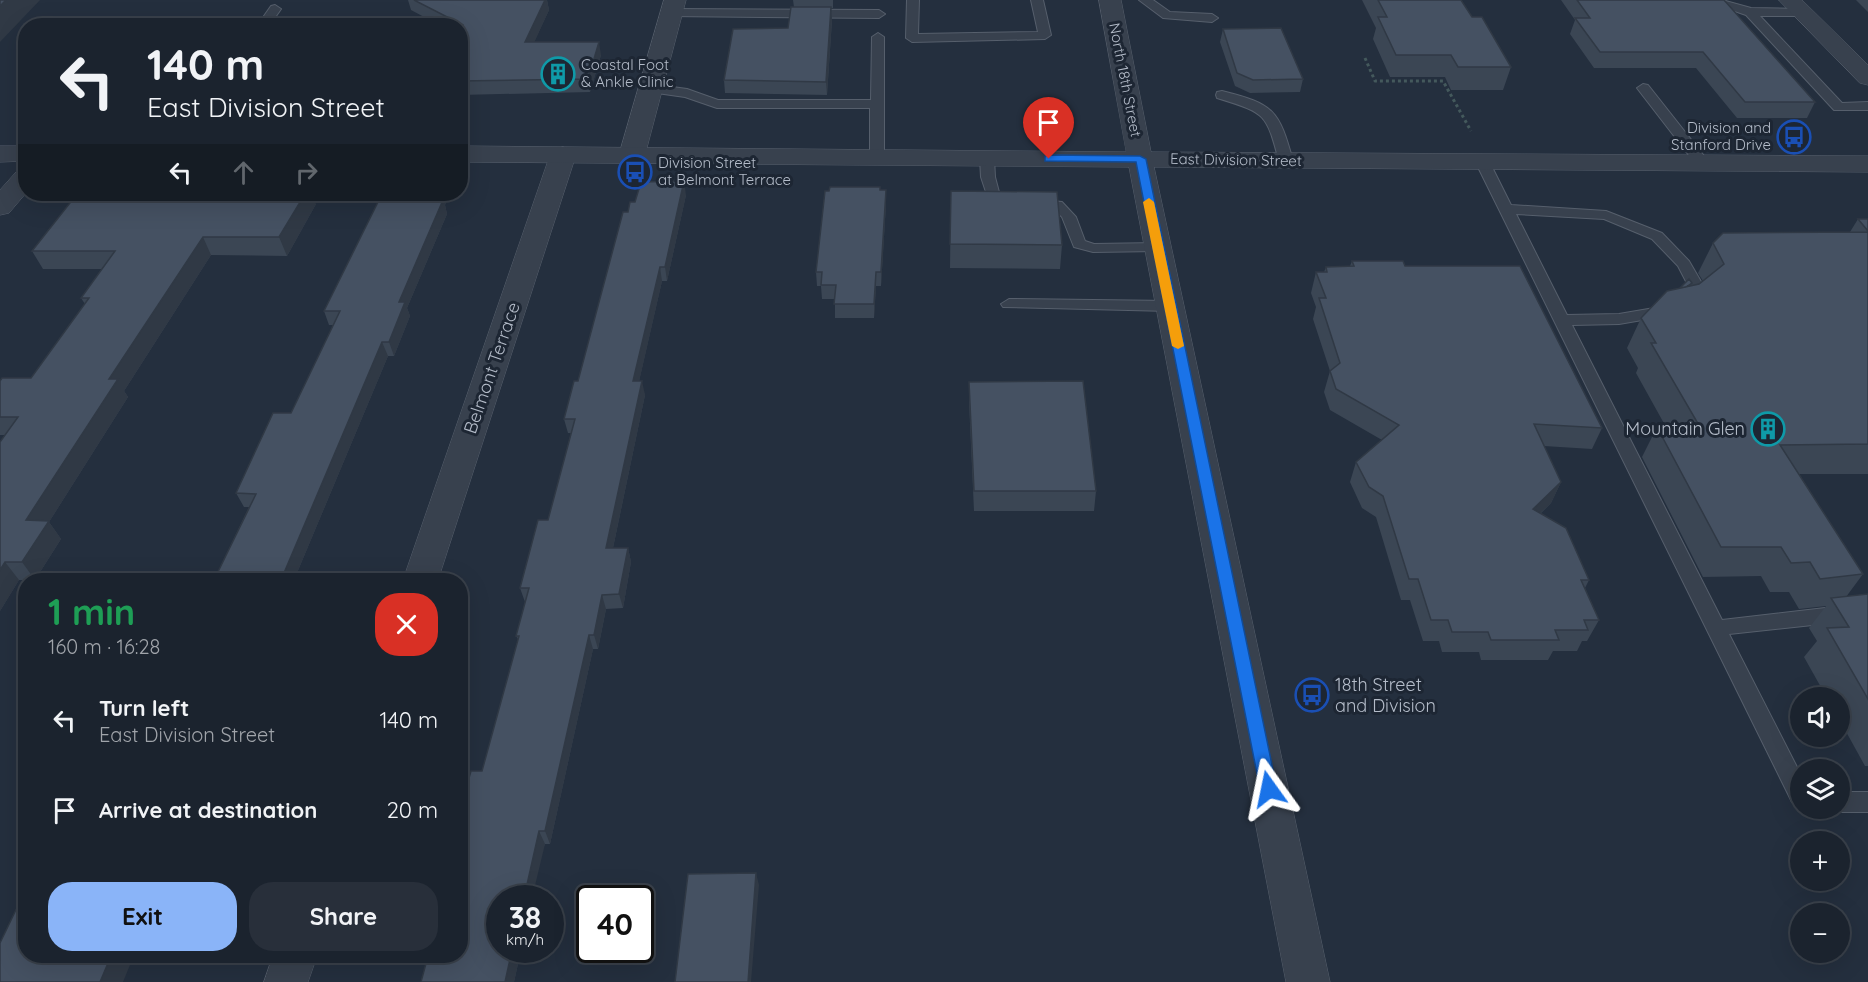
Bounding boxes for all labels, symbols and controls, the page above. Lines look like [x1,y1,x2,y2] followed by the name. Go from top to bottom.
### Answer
[1105,21,1146,139] street label: North 18th Street
[147,38,264,91] text: 140 m
[48,42,126,120] icon: left
[581,55,674,91] place label: Coastal Foot & Ankle Clinic
[540,56,576,92] building icon: Coastal Foot & Ankle Clinic
[147,90,385,124] text: East Division Street
[1023,97,1074,159] pin
[1032,106,1065,139] icon: arrive
[1671,118,1771,154] place label: Division and Stanford Drive
[1776,119,1812,155] bus stop icon: Division and Stanford Drive
[1170,149,1302,170] street label: East Division Street
[658,153,791,189] place label: Division Street at Belmont Terrace
[617,154,653,190] bus stop icon: Division Street at Belmont Terrace
[164,156,197,189] icon: left
[227,156,260,189] icon: ahead
[290,156,323,189] icon: right
[458,299,525,437] street label: Belmont Terrace
[1750,411,1786,447] building icon: Mountain Glen
[1625,417,1745,440] place label: Mountain Glen
[48,589,135,634] text: 1 min
[375,593,438,656] button: close
[48,634,160,659] text: 160 m · 16:28
[1335,673,1436,717] place label: 18th Street and Division
[1294,677,1330,713] bus stop icon: 18th Street and Division
[1790,687,1850,963] map controls
[1790,687,1850,747] button: sound
[99,694,189,722] text: Turn left
[48,704,81,737] icon: left
[379,706,438,734] text: 140 m
[99,722,275,747] text: East Division Street
[1237,757,1301,821] position arrow
[1790,759,1850,819] button: layers
[48,794,81,827] icon: arrive
[99,796,317,824] text: Arrive at destination
[387,796,438,824] text: 20 m
[1790,831,1850,891] button: +
[48,882,237,951] button: Exit
[249,882,438,951] button: Share
[576,885,654,963] speed limit sign: 40
[509,898,541,936] text: 38
[1790,903,1850,963] button: −
[506,930,544,949] text: km/h

